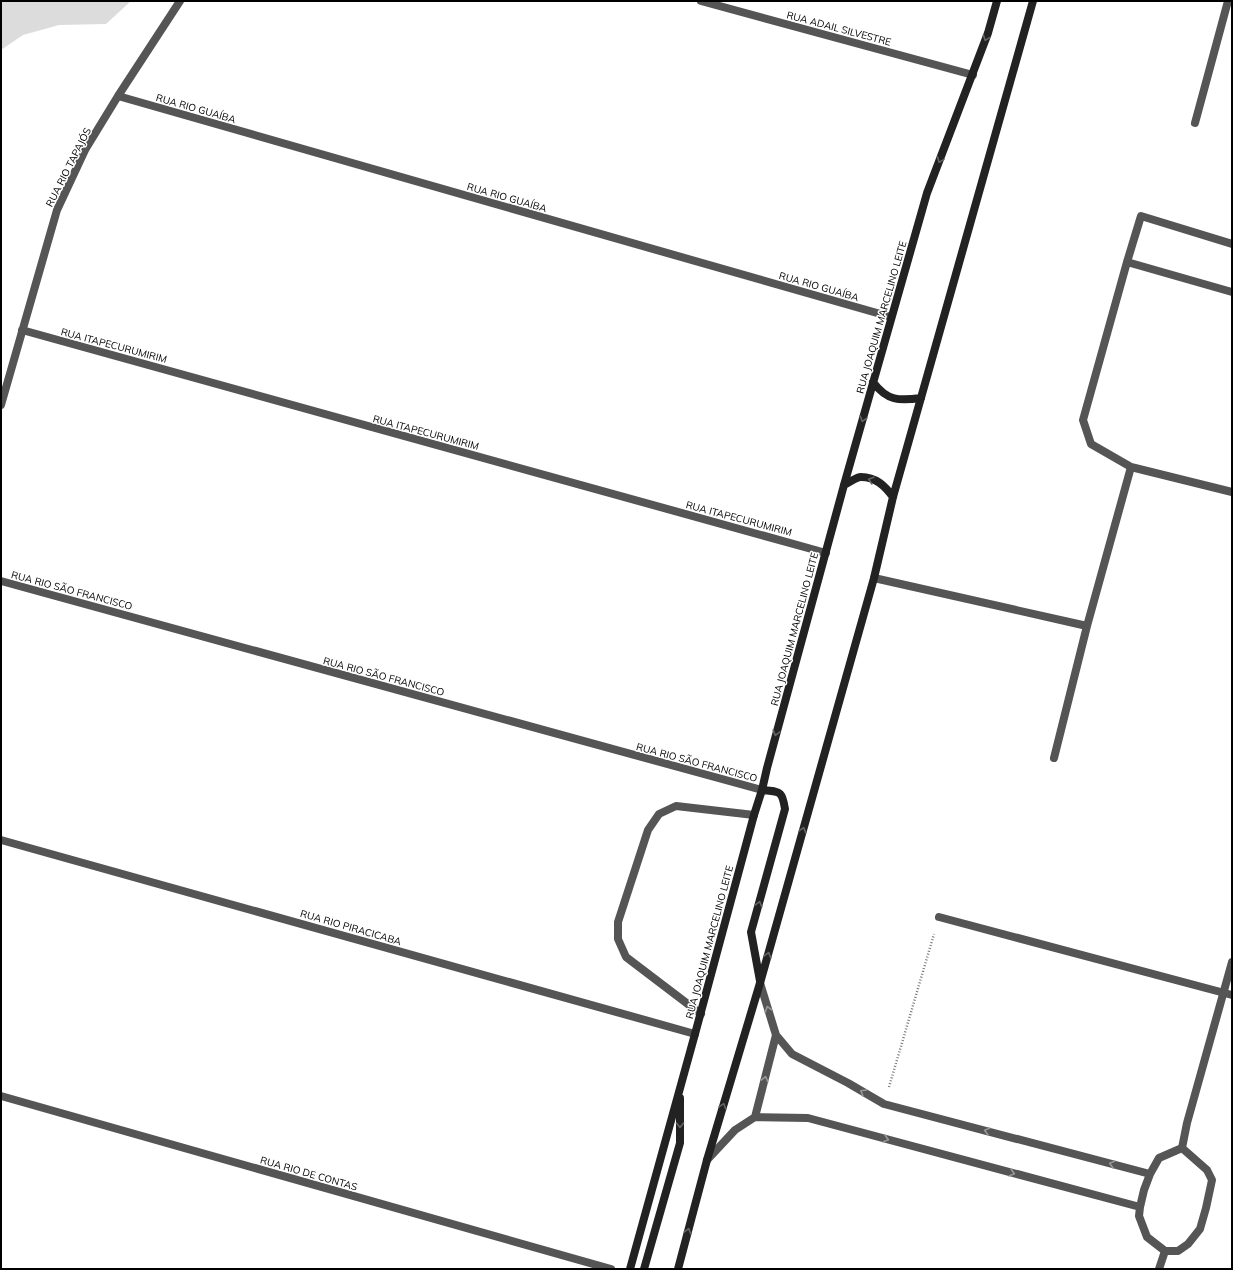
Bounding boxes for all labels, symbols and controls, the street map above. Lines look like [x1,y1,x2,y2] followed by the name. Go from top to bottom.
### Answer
[785,8,893,49] street label: RUA ADAIL SILVESTRE
[982,35,991,42] one-way arrow
[154,91,238,126] street label: RUA RIO GUAÍBA
[43,125,94,209] street label: RUA RIO TAPAJÓS
[936,156,944,163] one-way arrow
[465,180,549,215] street label: RUA RIO GUAÍBA
[853,239,910,395] street label: RUA JOAQUIM MARCELINO LEITE
[777,269,861,304] street label: RUA RIO GUAÍBA
[59,325,168,366] street label: RUA ITAPECURUMIRIM
[371,412,480,453] street label: RUA ITAPECURUMIRIM
[859,415,868,422] one-way arrow
[867,476,874,485] one-way arrow
[684,498,793,539] street label: RUA ITAPECURUMIRIM
[768,551,821,707] street label: RUA JOAQUIM MARCELINO LEITE
[10,568,134,613] street label: RUA RIO SÃO FRANCISCO
[322,654,446,699] street label: RUA RIO SÃO FRANCISCO
[772,729,781,736] one-way arrow
[635,740,759,785] street label: RUA RIO SÃO FRANCISCO
[798,826,807,833] one-way arrow
[683,864,736,1020] street label: RUA JOAQUIM MARCELINO LEITE
[754,901,763,908] one-way arrow
[299,907,404,948] street label: RUA RIO PIRACICABA
[763,951,772,958] one-way arrow
[764,1006,773,1013] one-way arrow
[760,1076,768,1082] one-way arrow
[860,1090,867,1097] one-way arrow
[719,1103,727,1110] one-way arrow
[676,1122,684,1128] one-way arrow
[983,1127,990,1136] one-way arrow
[882,1134,889,1143] one-way arrow
[259,1153,359,1194] street label: RUA RIO DE CONTAS
[1109,1160,1116,1169] one-way arrow
[1008,1168,1015,1177] one-way arrow
[683,1228,692,1235] one-way arrow

